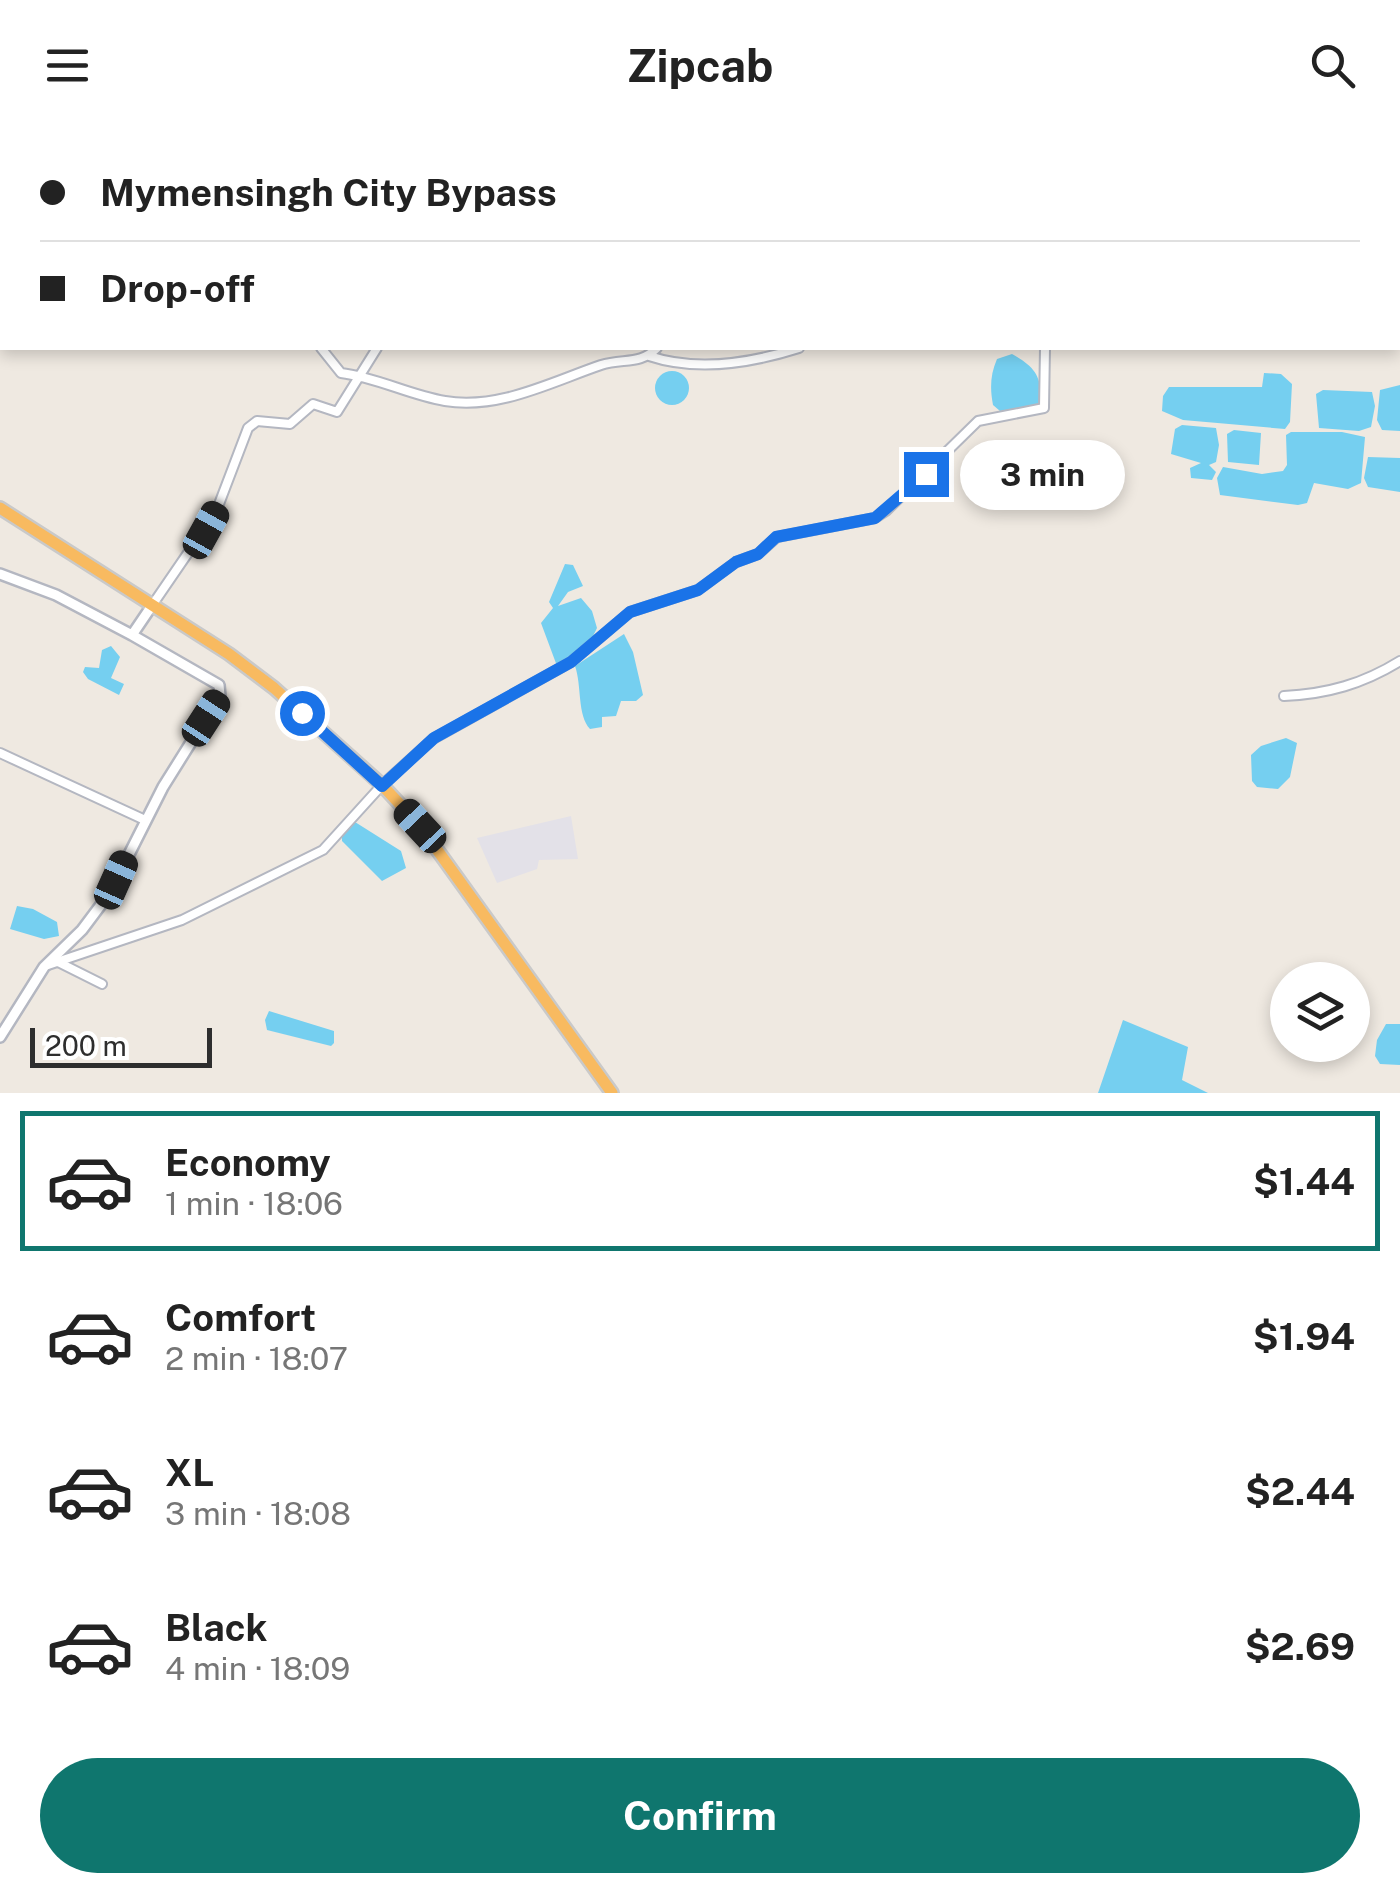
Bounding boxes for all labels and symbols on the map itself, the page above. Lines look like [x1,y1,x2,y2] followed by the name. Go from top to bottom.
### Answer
[961,439,1126,509] callout: 3 min
[904,452,949,497] route end
[178,496,234,564] car
[177,685,235,751] car
[280,691,325,736] route start
[389,794,451,858] car
[90,846,142,914] car
[30,1023,212,1068] scale bar

